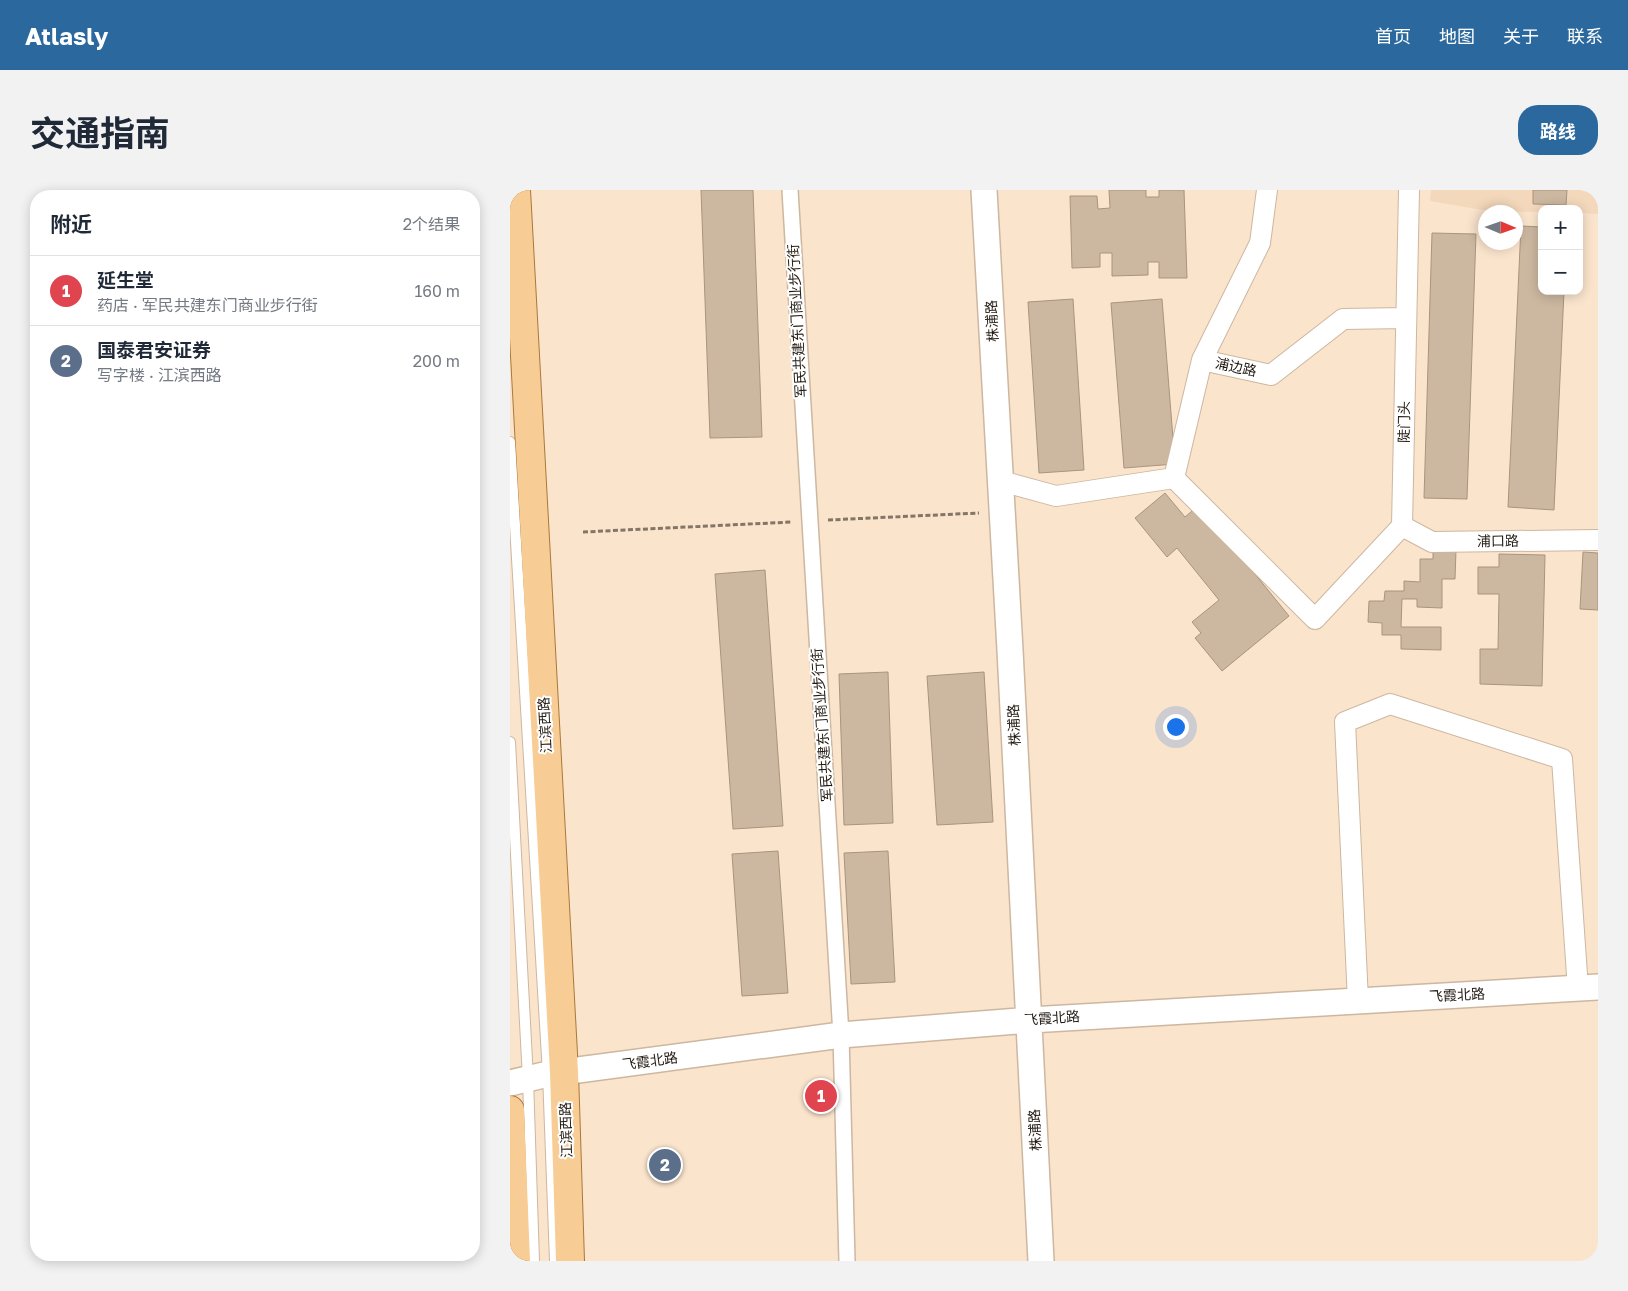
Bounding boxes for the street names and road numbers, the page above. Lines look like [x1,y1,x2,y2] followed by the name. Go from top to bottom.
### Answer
[784,244,809,398] street label: 军民共建东门商业步行街
[982,300,1001,342] street label: 株浦路
[1214,354,1258,379] street label: 浦边路
[1395,401,1412,443] street label: 陡门头
[1477,532,1519,549] street label: 浦口路
[808,648,835,802] street label: 军民共建东门商业步行街
[535,697,554,753] street label: 江滨西路
[1004,704,1023,746] street label: 株浦路
[1429,985,1485,1004] street label: 飞霞北路
[1023,1007,1080,1028] street label: 飞霞北路
[621,1048,679,1073] street label: 飞霞北路
[556,1102,575,1158] street label: 江滨西路
[1025,1109,1044,1151] street label: 株浦路

